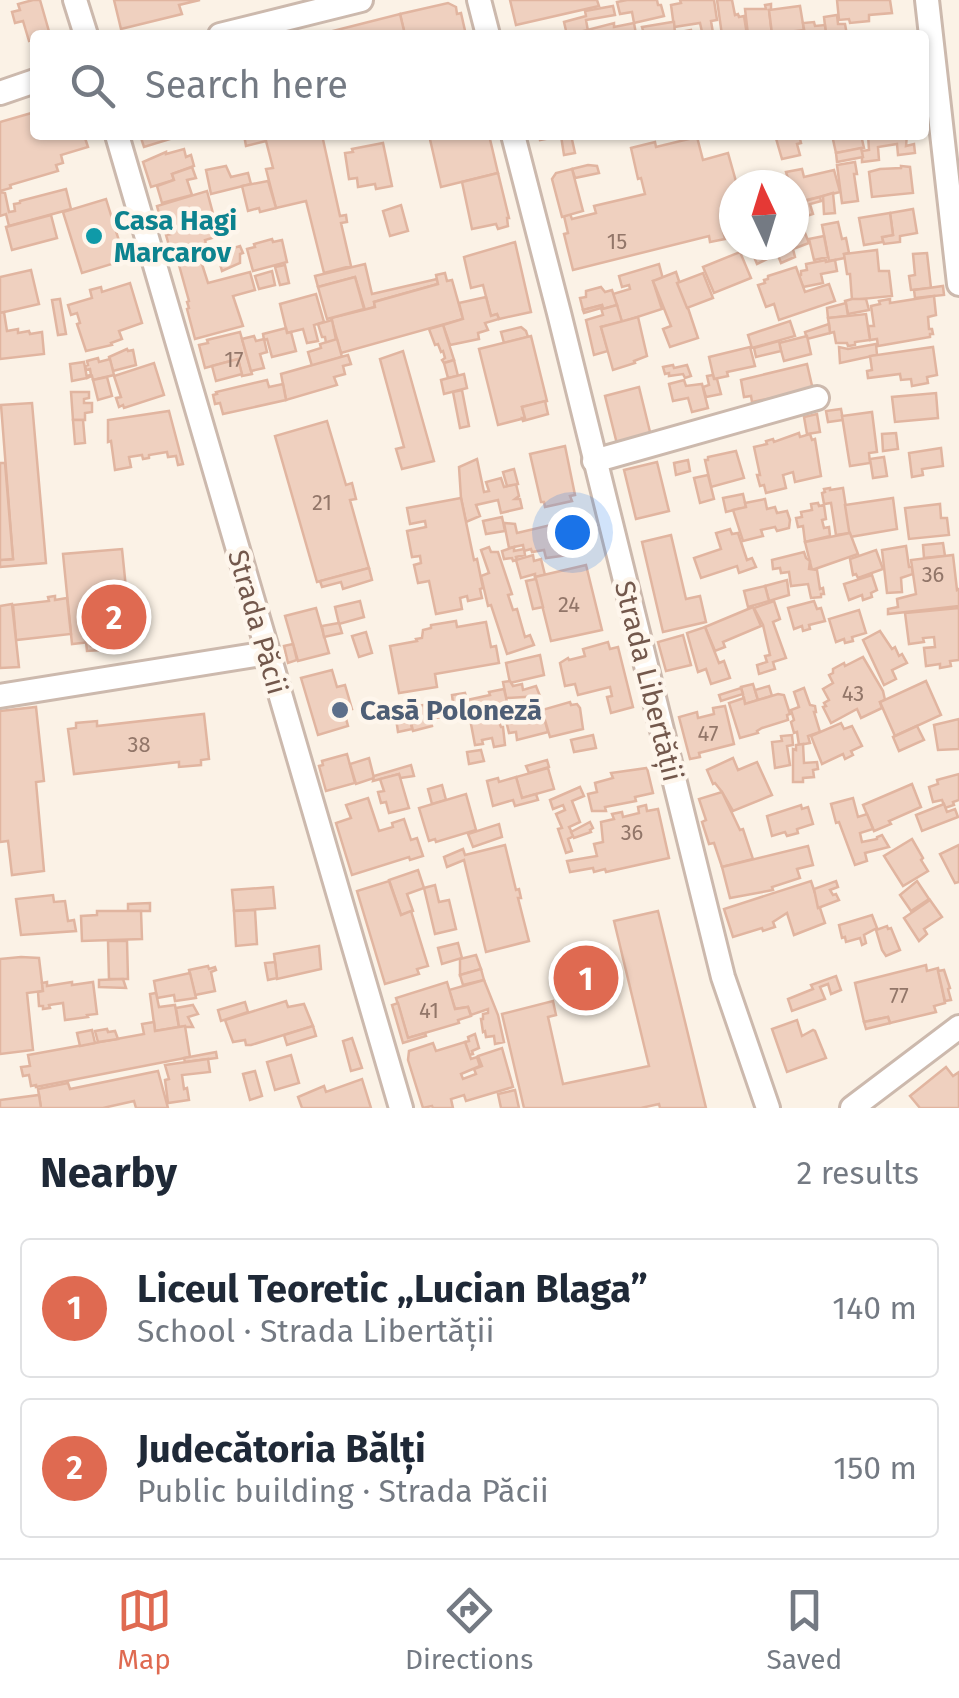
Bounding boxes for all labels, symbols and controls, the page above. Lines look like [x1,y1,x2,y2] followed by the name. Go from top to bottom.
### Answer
[30,30,929,140] search box
[65,58,120,113] icon: search
[145,62,348,108] text: Search here
[719,170,809,260] north arrow
[114,204,237,269] place label: Casa Hagi Marcarov
[83,225,105,247] marker: Casa Hagi Marcarov
[607,228,627,255] house number: 15
[224,346,244,373] house number: 17
[312,489,332,516] house number: 21
[547,507,598,558] your location
[221,546,294,698] street label: Strada Păcii
[922,561,944,588] house number: 36
[607,577,689,785] street label: Strada Libertății
[82,580,146,654] pin: 2
[558,591,580,618] house number: 24
[842,680,864,707] house number: 43
[360,694,542,727] place label: Casā Polonezā
[329,699,351,721] marker: Casā Polonezā
[698,720,719,747] house number: 47
[127,731,151,758] house number: 38
[621,819,643,846] house number: 36
[554,940,618,1016] pin: 1
[889,982,909,1009] house number: 77
[419,997,439,1024] house number: 41
[40,1148,177,1198] text: Nearby
[796,1154,919,1192] text: 2 results
[137,1266,648,1312] text: Liceul Teoretic „Lucian Blaga”
[67,1289,82,1327] text: 1
[832,1289,917,1327] text: 140 m
[137,1312,495,1350] text: School · Strada Libertății
[137,1426,426,1472] text: Judecătoria Bălți
[66,1449,83,1487] text: 2
[833,1449,917,1487] text: 150 m
[137,1472,549,1510] text: Public building · Strada Păcii
[117,1583,172,1676] tab: Map
[405,1583,533,1676] tab: Directions
[767,1583,842,1676] tab: Saved

